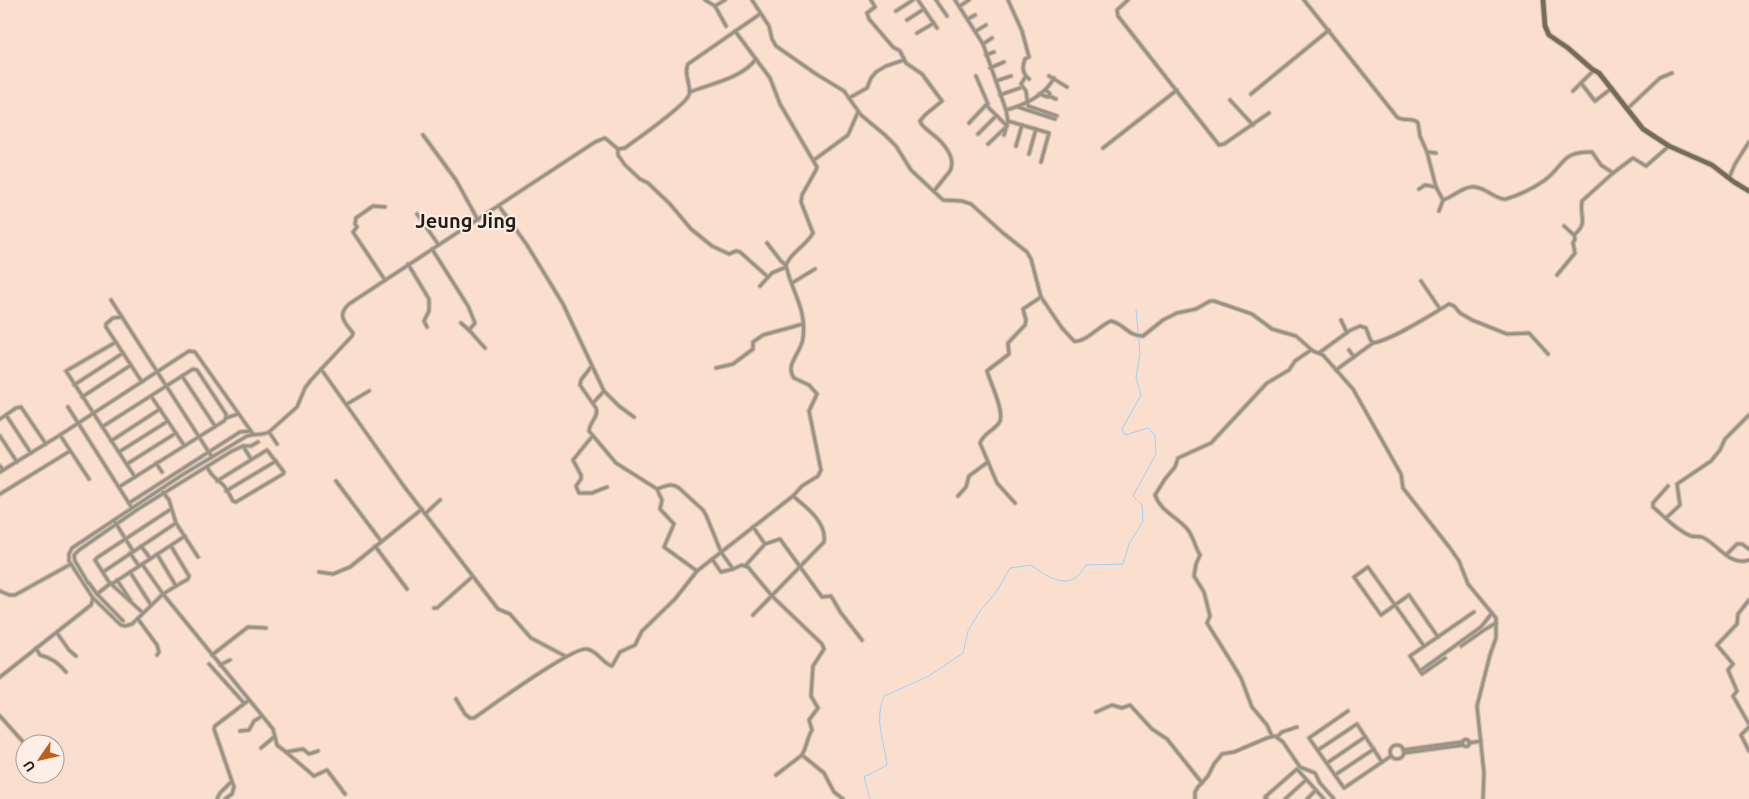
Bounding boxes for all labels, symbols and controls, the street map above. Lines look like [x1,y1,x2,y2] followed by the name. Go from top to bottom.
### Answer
[415,209,517,232] district label: Jeung Jing
[15,734,65,784] north arrow
[20,758,39,775] text: U

